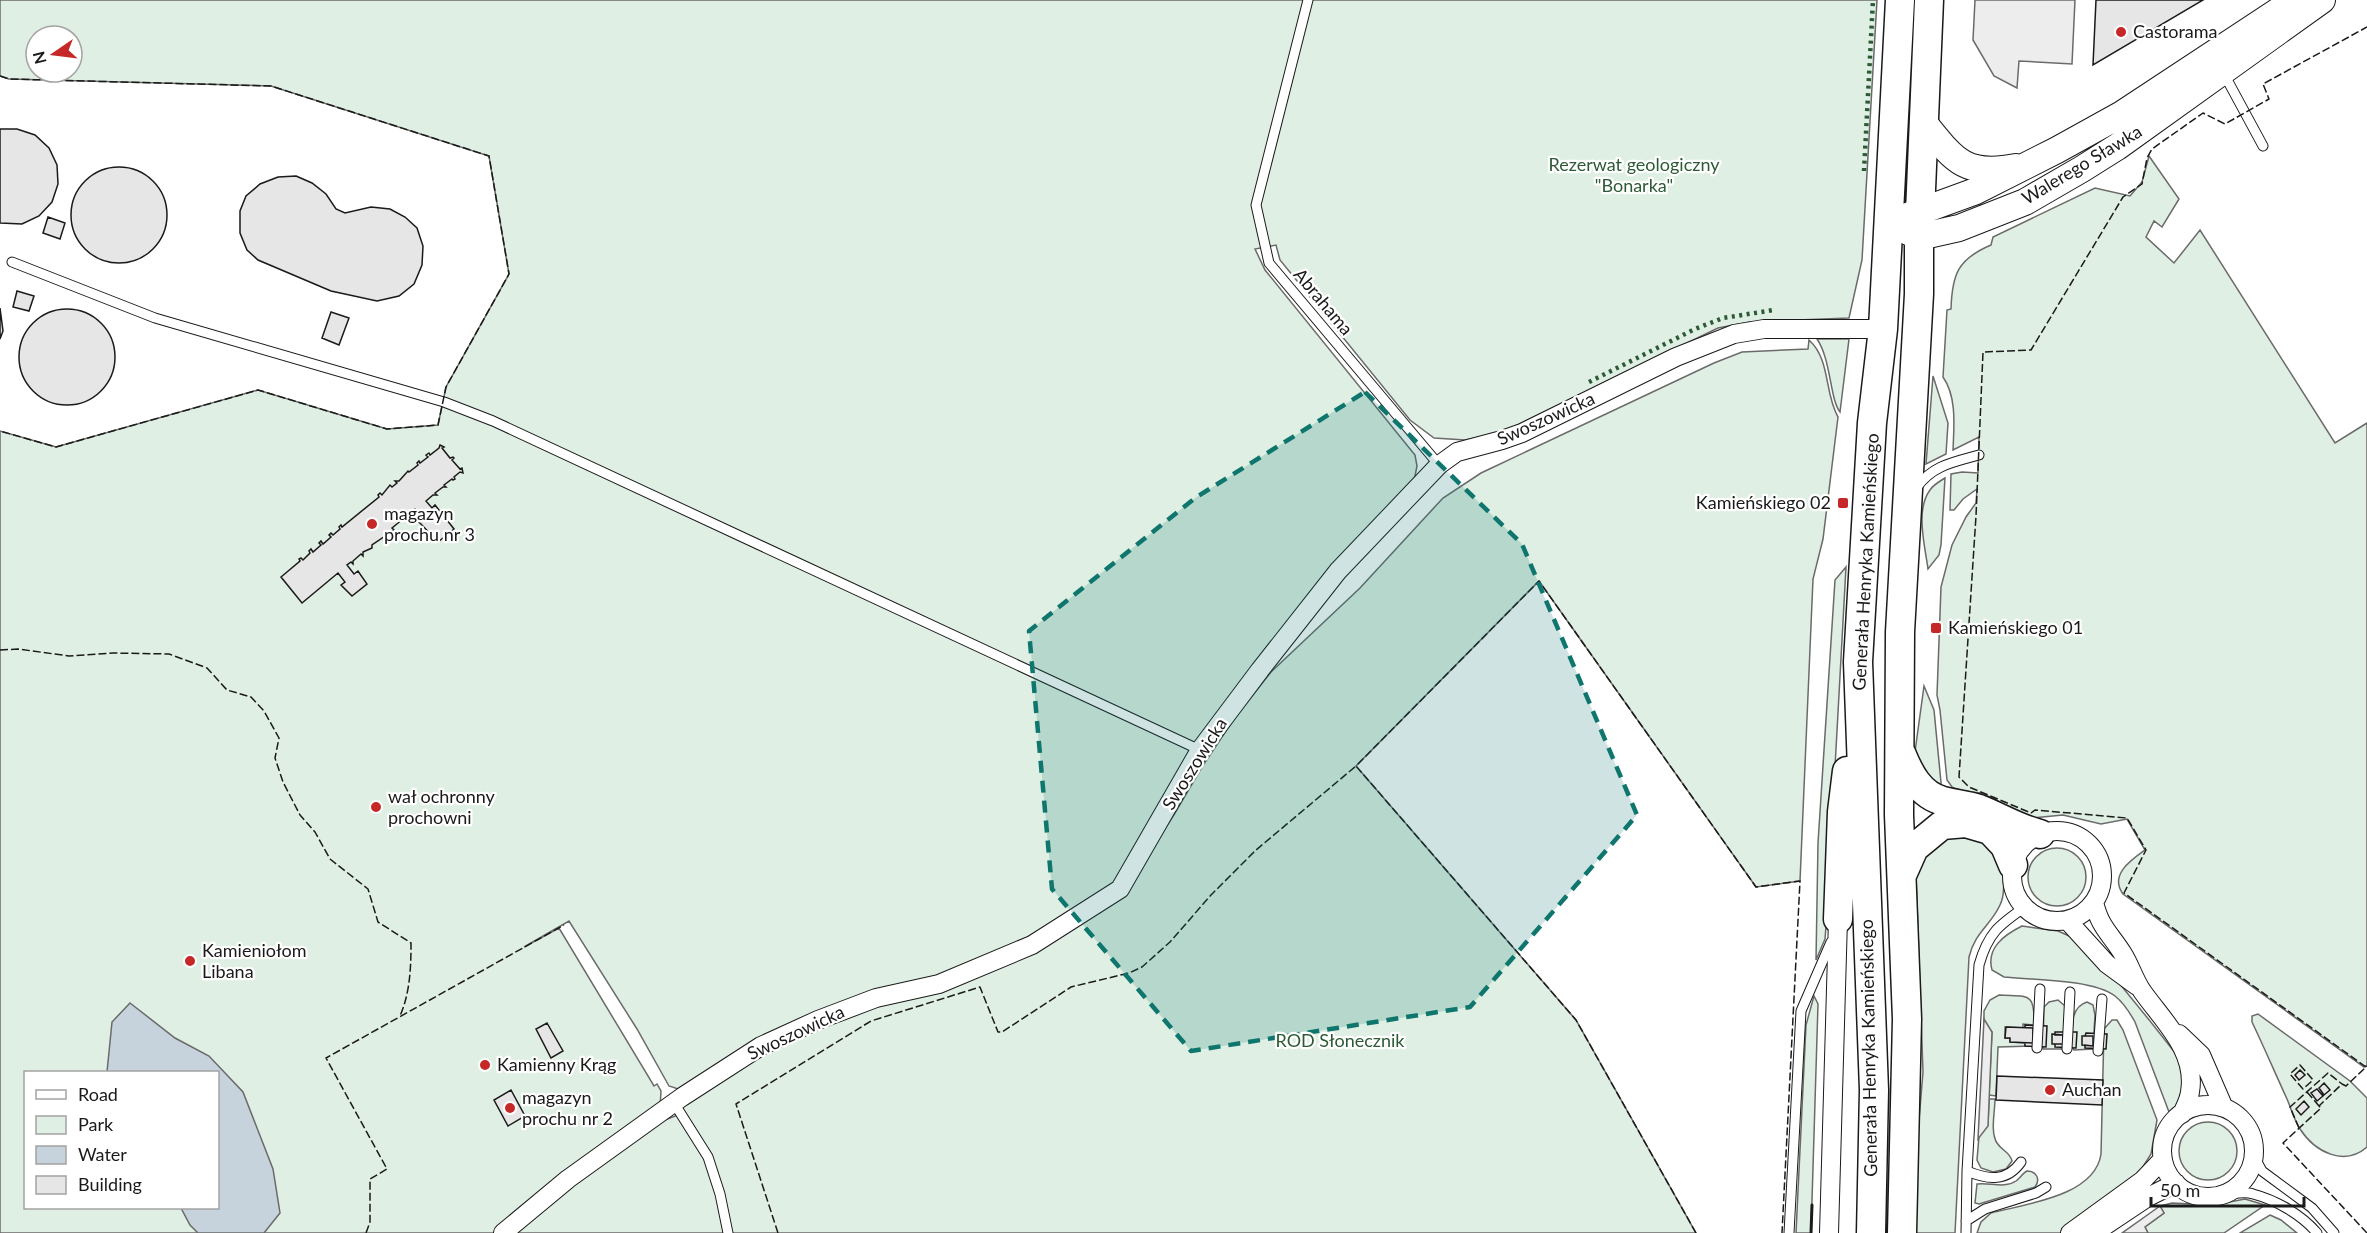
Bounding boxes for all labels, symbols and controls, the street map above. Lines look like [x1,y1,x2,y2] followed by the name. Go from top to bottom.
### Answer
[2133,20,2217,42] place label: Castorama
[24,24,84,84] north arrow
[2114,25,2128,39] marker: Castorama
[28,49,50,66] text: N
[2017,120,2146,209] street label: Walerego Sławka
[1549,153,1720,196] park label: Rezerwat geologiczny "Bonarka"
[1290,264,1358,339] street label: Abrahama
[1493,387,1598,449] street label: Swoszowicka
[1847,433,1883,691] street label: Generała Henryka Kamieńskiego
[1696,491,1831,513] place label: Kamieńskiego 02
[1836,496,1850,510] marker: Kamieńskiego 02
[384,502,475,545] place label: magazyn prochu nr 3
[365,517,379,531] marker: magazyn prochu nr 3
[1948,616,2083,638] place label: Kamieńskiego 01
[1929,621,1943,635] marker: Kamieńskiego 01
[1157,713,1231,814] street label: Swoszowicka
[388,785,496,828] place label: wał ochronny prochowni
[369,800,383,814] marker: wał ochronny prochowni
[1855,919,1881,1177] street label: Generała Henryka Kamieńskiego
[202,939,307,982] place label: Kamieniołom Libana
[183,954,197,968] marker: Kamieniołom Libana
[744,1000,848,1064] street label: Swoszowicka
[1275,1029,1405,1051] park label: ROD Słonecznik
[497,1053,616,1075] place label: Kamienny Krąg
[478,1058,492,1072] marker: Kamienny Krąg
[24,1071,219,1209] legend
[2062,1078,2122,1100] place label: Auchan
[78,1083,118,1105] text: Road
[2043,1083,2057,1097] marker: Auchan
[522,1086,613,1129] place label: magazyn prochu nr 2
[503,1101,517,1115] marker: magazyn prochu nr 2
[78,1113,114,1135] text: Park
[78,1143,127,1165] text: Water
[2151,1170,2304,1208] scale bar
[78,1173,142,1195] text: Building
[2160,1179,2200,1201] text: 50 m

